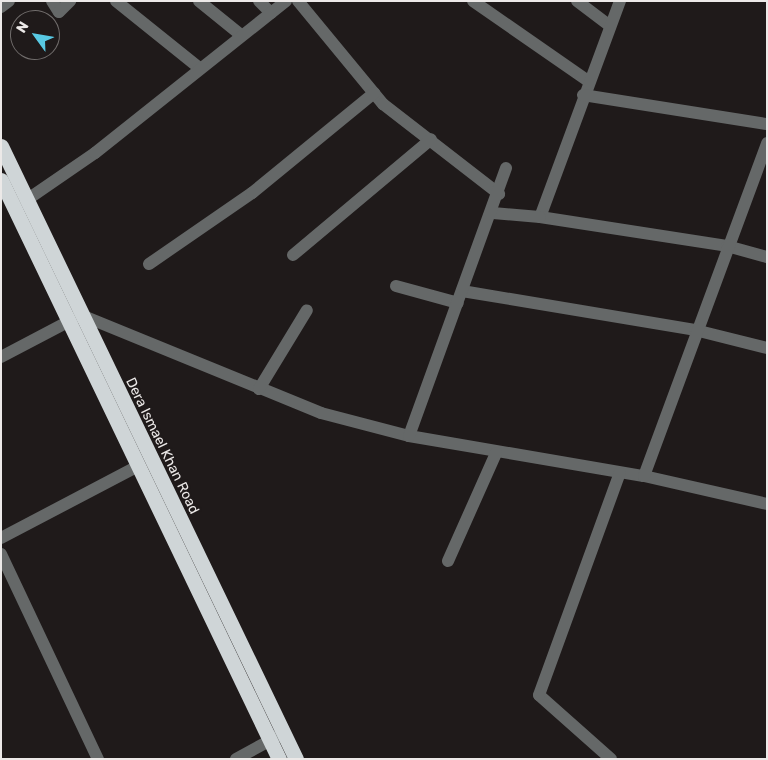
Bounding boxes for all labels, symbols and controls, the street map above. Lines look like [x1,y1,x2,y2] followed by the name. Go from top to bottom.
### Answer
[10,10,60,60] north arrow
[13,19,33,36] text: N
[122,375,202,517] street label: Dera Ismael Khan Road

